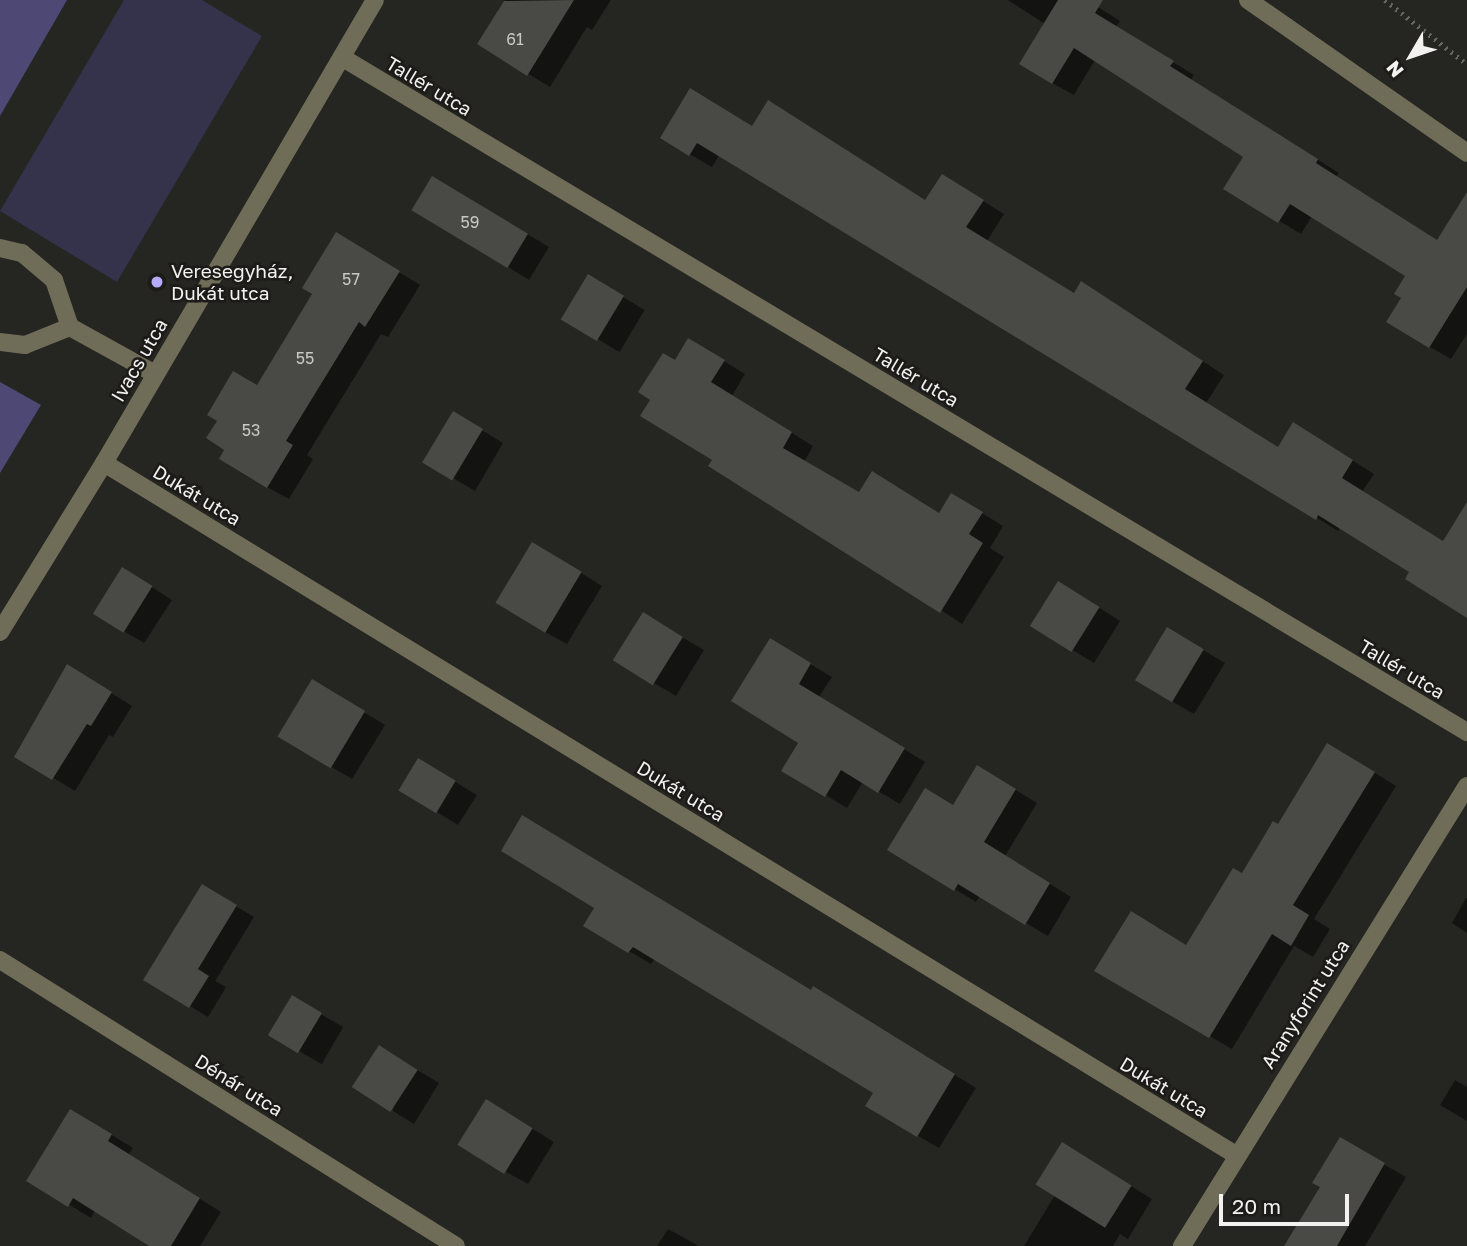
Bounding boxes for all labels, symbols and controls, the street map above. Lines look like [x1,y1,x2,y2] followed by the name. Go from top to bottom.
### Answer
[1376,21,1446,91] north arrow
[506,29,524,49] house number: 61
[382,51,476,121] street label: Tallér utca
[1381,57,1408,82] text: N
[461,212,479,232] house number: 59
[171,260,293,304] place label: Veresegyház, Dukát utca
[342,269,360,289] house number: 57
[149,274,165,290] marker: Veresegyház, Dukát utca
[106,314,172,406] street label: Ivacs utca
[869,342,963,412] street label: Tallér utca
[296,348,314,368] house number: 55
[242,420,260,440] house number: 53
[149,460,245,530] street label: Dukát utca
[1355,634,1449,704] street label: Tallér utca
[633,756,729,826] street label: Dukát utca
[1256,935,1354,1073] street label: Aranyforint utca
[191,1049,287,1121] street label: Dénár utca
[1116,1052,1212,1122] street label: Dukát utca
[1222,1180,1352,1224] scale bar
[1232,1193,1281,1219] text: 20 m

